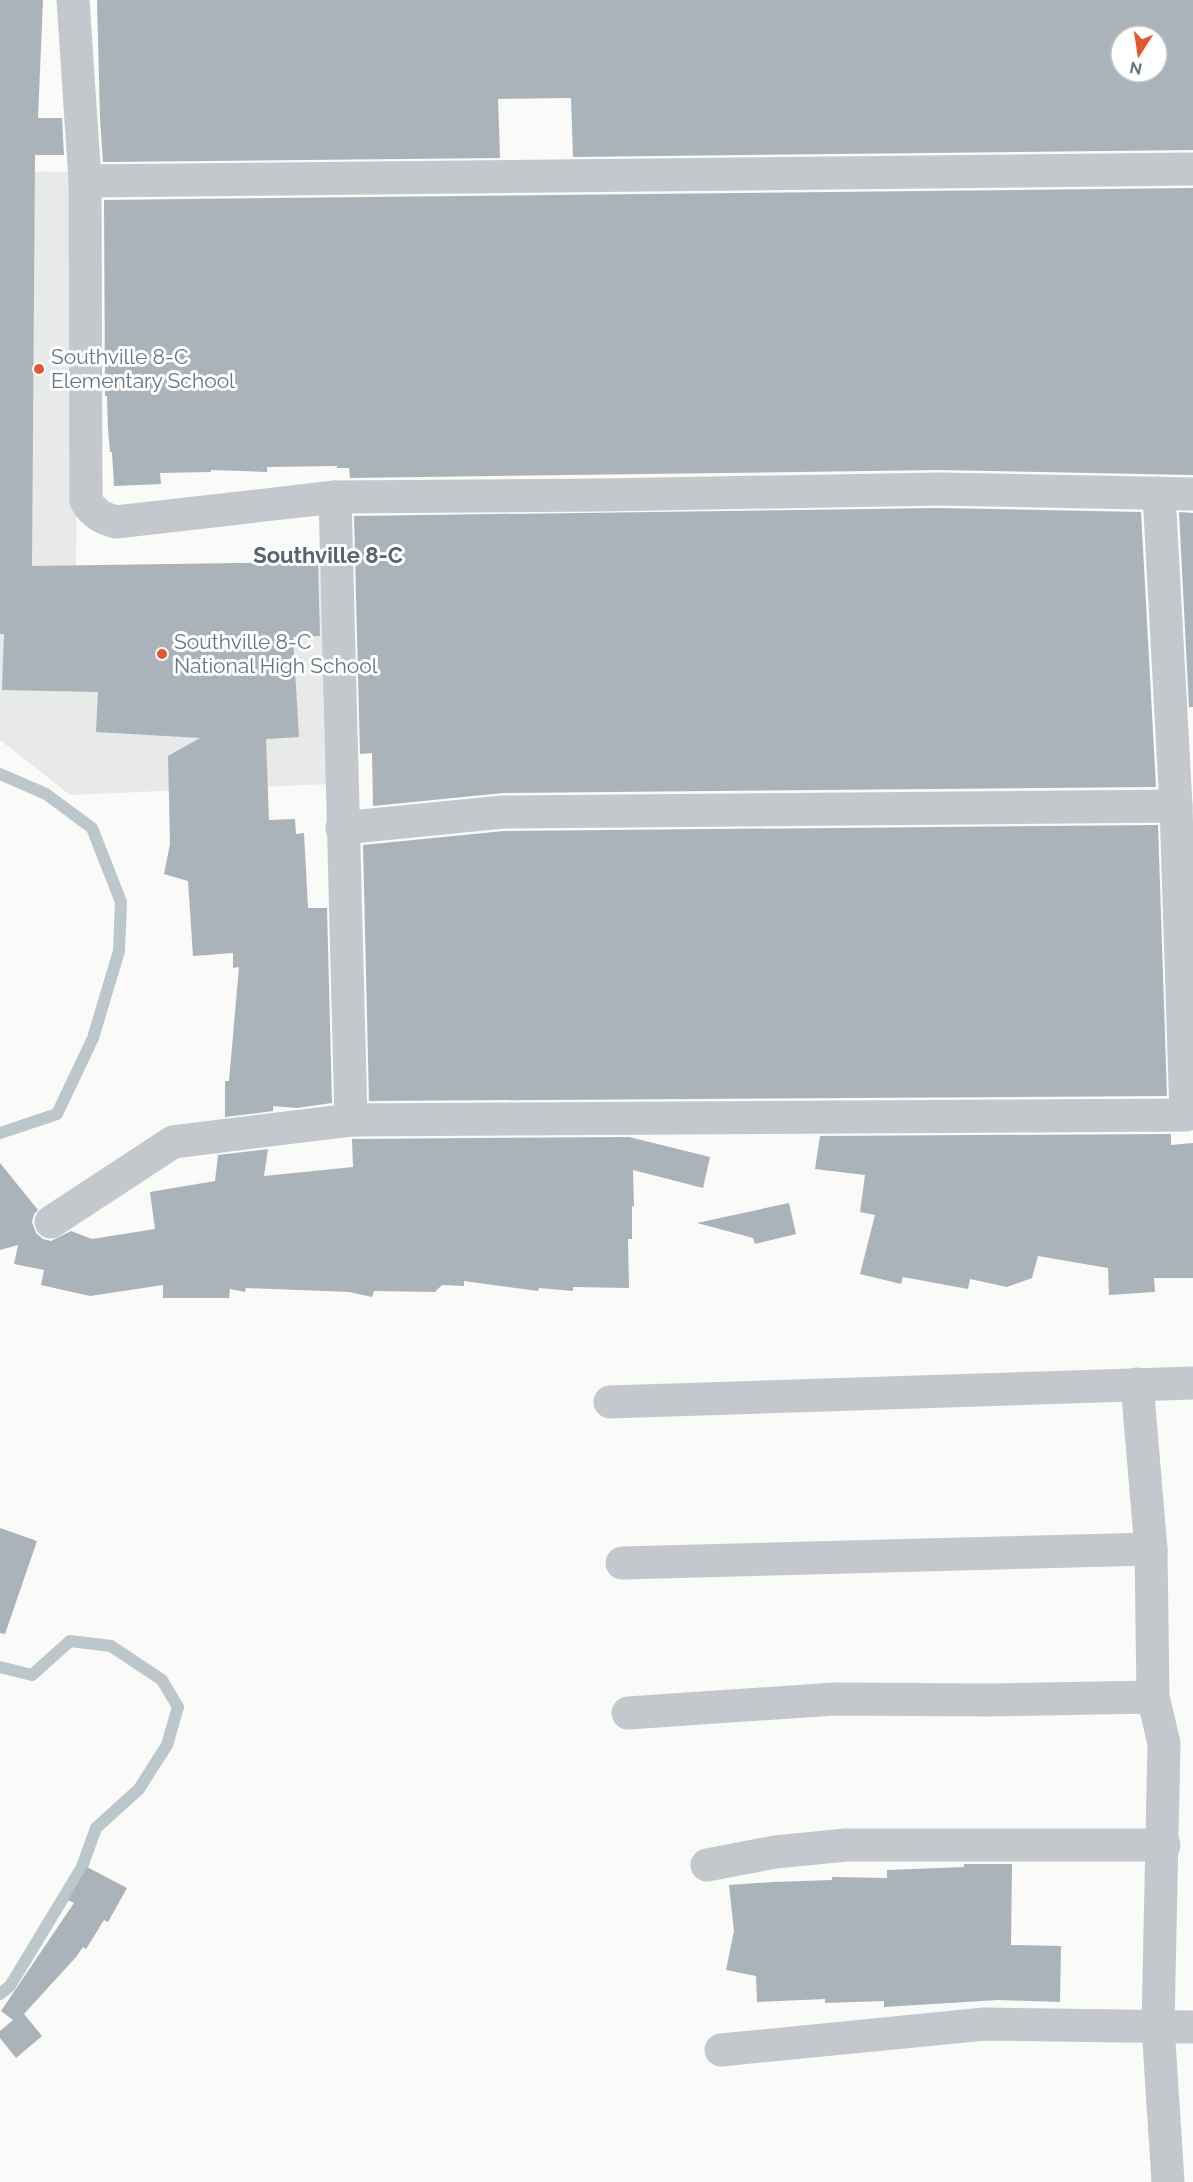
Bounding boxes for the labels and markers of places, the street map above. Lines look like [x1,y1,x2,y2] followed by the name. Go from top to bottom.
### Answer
[51,344,235,393] place label: Southville 8-C Elementary School
[32,362,46,376] marker: Southville 8-C Elementary School
[174,629,378,678] place label: Southville 8-C National High School
[155,647,169,661] marker: Southville 8-C National High School

